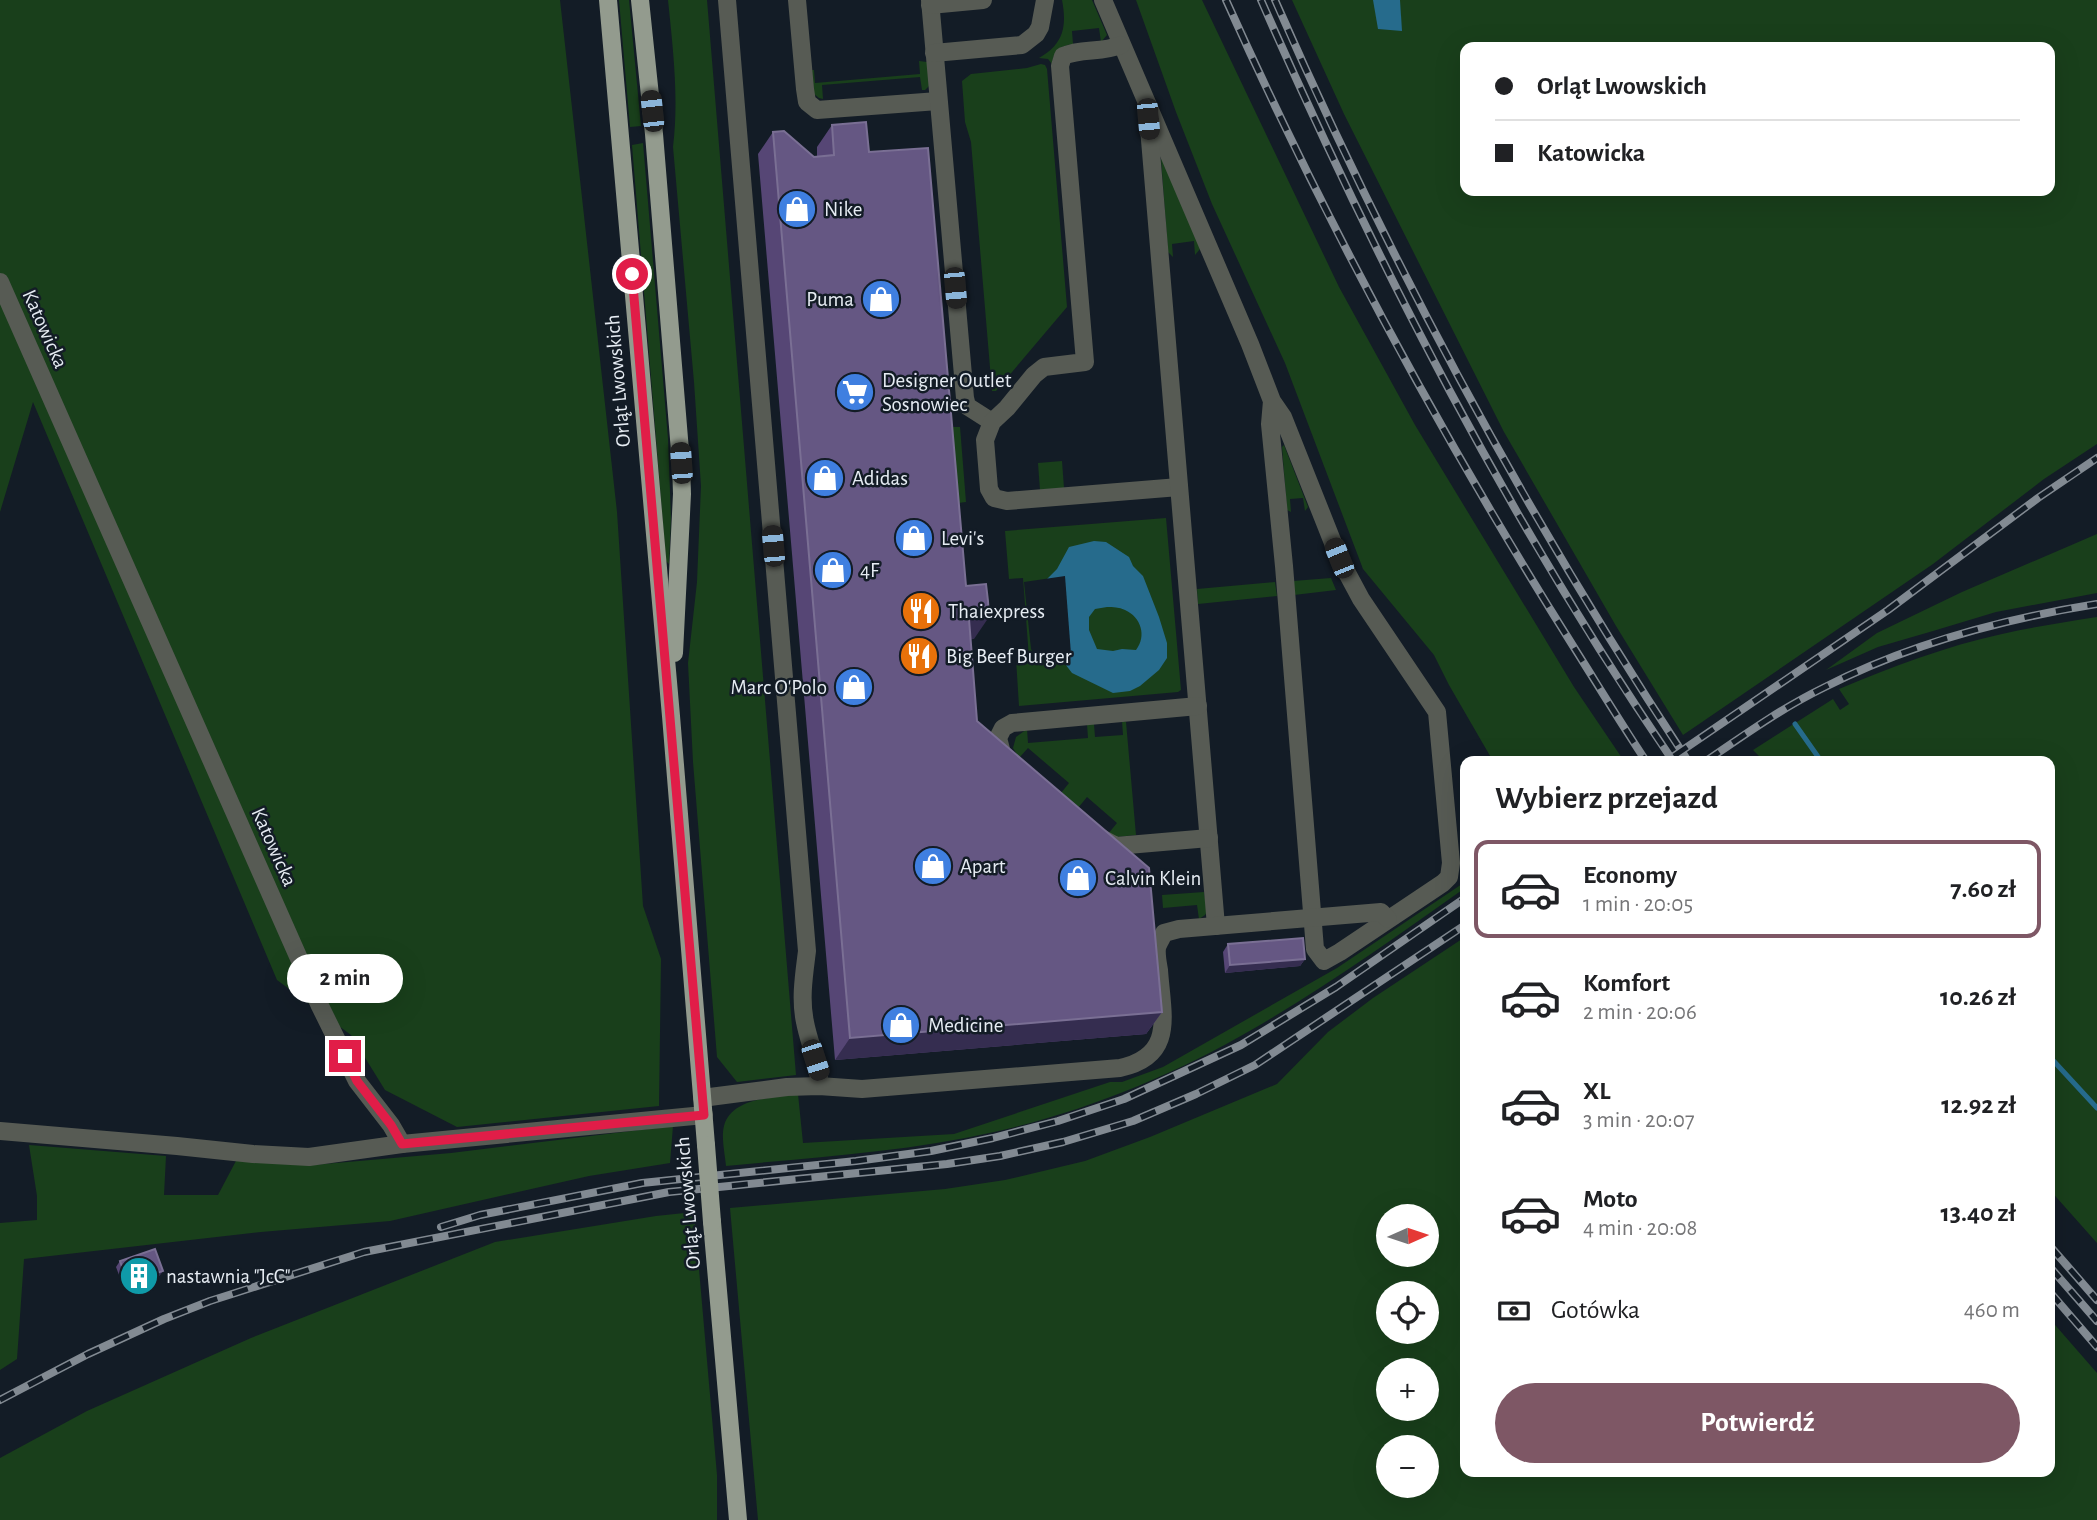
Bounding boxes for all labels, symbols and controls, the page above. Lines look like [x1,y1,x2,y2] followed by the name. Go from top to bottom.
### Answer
[1537,73,1707,99] text: Orląt Lwowskich
[640,89,665,133] car
[1136,97,1161,141] car
[1537,140,1645,166] text: Katowicka
[776,188,818,230] shop icon: Nike
[824,199,862,220] place label: Nike
[616,258,648,290] route start
[943,266,968,310] car
[860,278,902,320] shop icon: Puma
[18,287,72,372] street label: Katowicka
[806,289,854,310] place label: Puma
[602,314,634,448] street label: Orląt Lwowskich
[882,370,1012,415] place label: Designer Outlet Sosnowiec
[834,371,876,413] supermarket icon: Designer Outlet Sosnowiec
[670,441,693,485] car
[804,457,846,499] shop icon: Adidas
[852,468,908,489] place label: Adidas
[893,517,935,559] shop icon: Levi's
[761,524,786,568] car
[941,528,984,549] place label: Levi's
[1322,535,1357,581] car
[812,549,854,591] shop icon: 4F
[860,560,880,581] place label: 4F
[900,590,942,632] restaurant icon: Thaiexpress
[948,601,1045,622] place label: Thaiexpress
[898,635,940,677] restaurant icon: Big Beef Burger
[946,646,1072,667] place label: Big Beef Burger
[833,666,875,708] shop icon: Marc O'Polo
[730,677,827,698] place label: Marc O'Polo
[1495,782,1718,814] text: Wybierz przejazd
[247,805,301,890] street label: Katowicka
[912,845,954,887] shop icon: Apart
[960,856,1006,877] place label: Apart
[1057,857,1099,899] shop icon: Calvin Klein
[1499,858,1562,921] icon: car
[1583,862,1677,888] text: Economy
[1105,868,1201,889] place label: Calvin Klein
[1950,876,2016,902] text: 7.60 zł
[1583,893,1693,916] text: 1 min · 20:05
[287,954,403,1004] callout: 2 min
[1499,966,1562,1029] icon: car
[319,967,371,990] text: 2 min
[1583,970,1670,996] text: Komfort
[1940,984,2016,1010] text: 10.26 zł
[1583,1001,1697,1024] text: 2 min · 20:06
[880,1004,922,1046] shop icon: Medicine
[928,1015,1003,1036] place label: Medicine
[799,1037,832,1083] car
[329,1040,361,1072] route end
[1499,1074,1562,1137] icon: car
[1583,1078,1610,1104] text: XL
[1941,1092,2016,1118] text: 12.92 zł
[1583,1109,1695,1132] text: 3 min · 20:07
[672,1136,704,1270] street label: Orląt Lwowskich
[1499,1182,1562,1245] icon: car
[1583,1186,1638,1212] text: Moto
[1940,1200,2016,1226] text: 13.40 zł
[1376,1204,1438,1267] north arrow
[1376,1204,1439,1498] map controls
[1583,1217,1697,1240] text: 4 min · 20:08
[118,1255,160,1297] building icon: nastawnia "JcC"
[166,1266,291,1287] place label: nastawnia "JcC"
[1376,1281,1439,1344] button: locate
[1495,1292,1533,1330] icon: cash
[1551,1297,1640,1323] text: Gotówka
[1964,1299,2020,1322] text: 460 m
[1376,1358,1439,1421] button: +
[1495,1383,2020,1463] button: Potwierdź
[1376,1435,1439,1498] button: −

